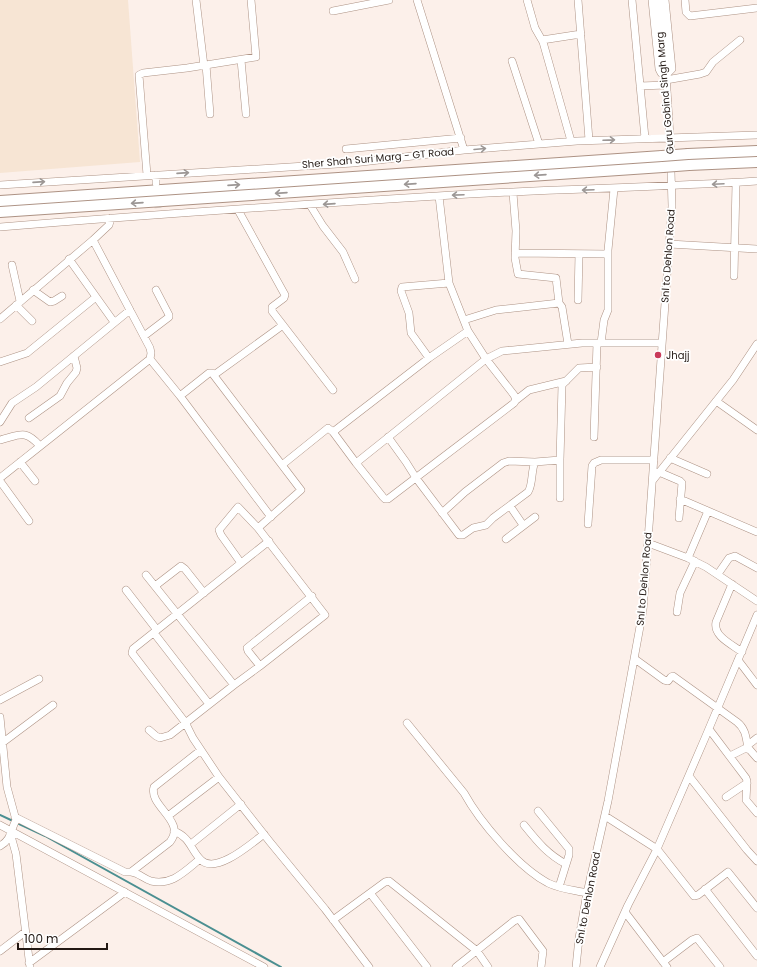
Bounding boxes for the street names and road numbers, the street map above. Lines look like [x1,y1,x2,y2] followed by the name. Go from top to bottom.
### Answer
[652,31,678,155] street label: Guru Gobind Singh Marg
[301,144,455,172] street label: Sher Shah Suri Marg - GT Road
[657,209,679,303] street label: Snl to Dehlon Road
[632,532,656,626] street label: Snl to Dehlon Road
[572,851,604,945] street label: Snl to Dehlon Road

